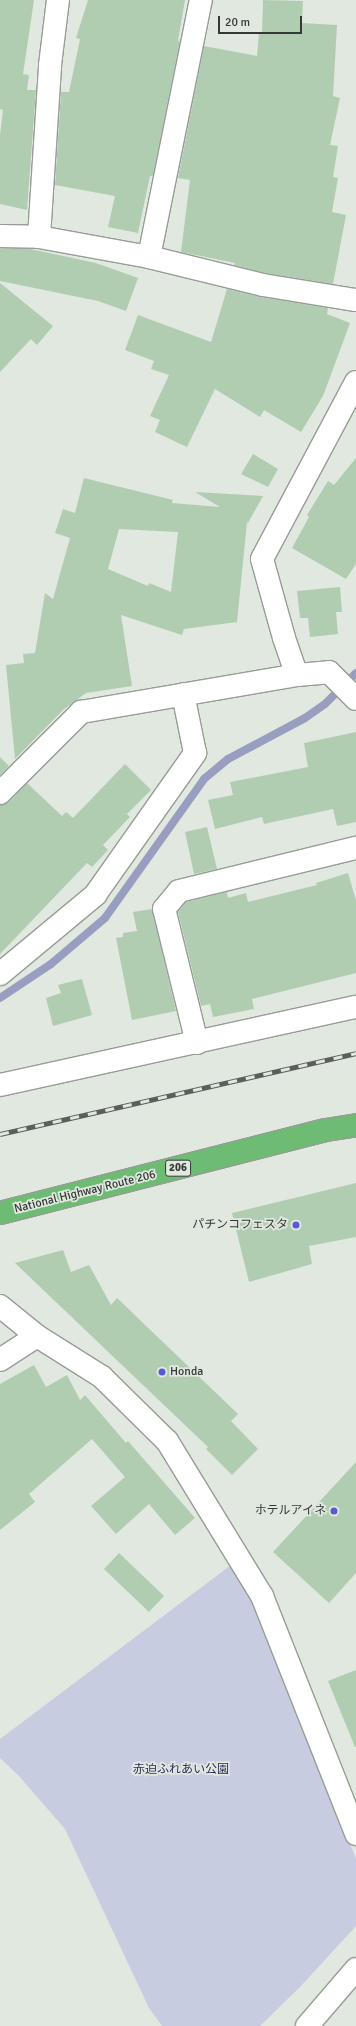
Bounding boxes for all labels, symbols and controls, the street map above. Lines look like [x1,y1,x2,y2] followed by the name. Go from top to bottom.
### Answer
[220,8,304,34] scale bar
[225,15,250,30] text: 20 m
[165,1159,191,1177] road number: 206
[13,1167,157,1217] street label: National Highway Route 206
[192,1218,288,1232] place label: パチンコフェスタ
[291,1220,301,1230] marker: パチンコフェスタ
[170,1365,203,1379] place label: Honda
[157,1367,167,1377] marker: Honda
[254,1504,326,1518] place label: ホテルアイネ
[329,1506,339,1516] marker: ホテルアイネ
[133,1763,229,1777] park label: 赤迫ふれあい公園

